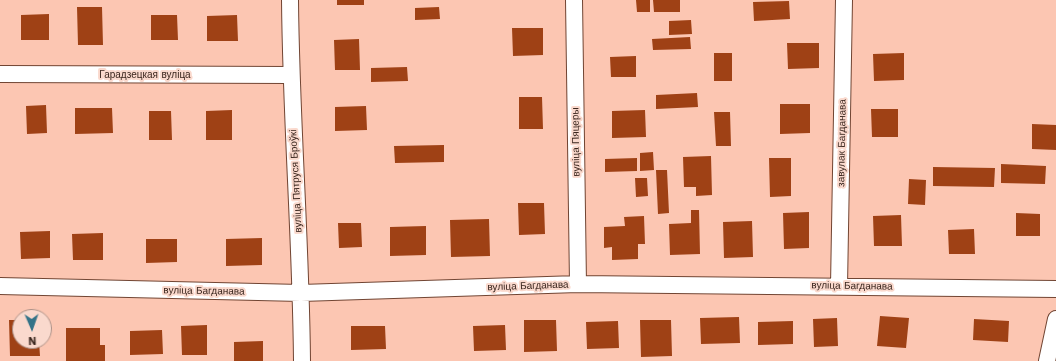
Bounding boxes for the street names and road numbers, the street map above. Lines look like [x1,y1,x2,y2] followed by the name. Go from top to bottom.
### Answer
[99,69,191,81] street label: Гарадзецкая вуліца
[835,99,849,187] street label: завулак Багданава
[569,107,583,177] street label: вуліца Пяцеры
[287,129,305,233] street label: вуліца Пятруся Броўкі
[487,279,569,293] street label: вуліца Багданава
[811,279,893,293] street label: вуліца Багданава
[163,284,245,298] street label: вуліца Багданава

